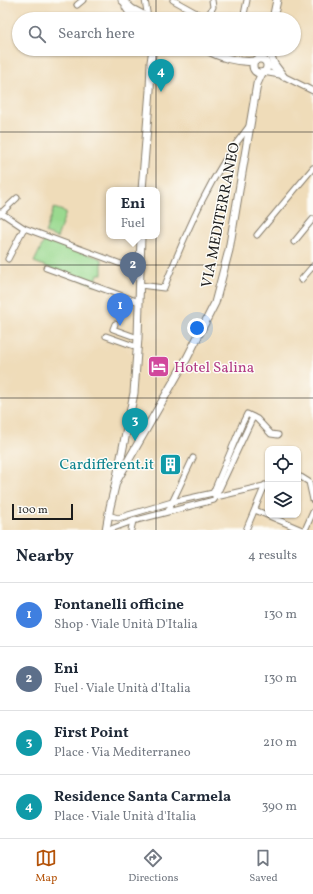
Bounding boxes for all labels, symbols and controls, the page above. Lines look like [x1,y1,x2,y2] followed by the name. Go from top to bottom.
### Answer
[12,12,301,56] search box
[26,23,48,45] icon: search
[58,24,135,45] text: Search here
[148,59,174,92] pin: 4
[197,141,246,290] street label: VIA MEDITERRANEO
[106,187,160,239] popup
[121,194,145,215] text: Eni
[121,215,145,233] text: Fuel
[120,252,146,285] pin: 2
[107,293,133,326] pin: 1
[187,318,207,338] your location
[145,354,171,380] hotel icon: Hotel Salina
[174,358,254,379] place label: Hotel Salina
[122,408,148,441] pin: 3
[265,446,301,518] map controls
[265,446,301,482] button: locate
[157,451,183,477] building icon: Cardifferent.it
[59,455,154,476] place label: Cardifferent.it
[265,482,301,518] button: layers
[12,502,73,521] scale bar
[18,503,48,518] text: 100 m
[16,545,74,568] text: Nearby
[248,547,297,565] text: 4 results
[54,595,184,616] text: Fontanelli officine
[26,606,32,624] text: 1
[264,606,297,624] text: 130 m
[54,616,198,634] text: Shop · Viale Unità D'Italia
[54,659,79,680] text: Eni
[26,670,32,688] text: 2
[264,670,297,688] text: 130 m
[54,680,191,698] text: Fuel · Viale Unità d'Italia
[54,723,129,744] text: First Point
[26,734,32,752] text: 3
[263,734,297,752] text: 210 m
[54,744,191,762] text: Place · Via Mediterraneo
[54,787,231,808] text: Residence Santa Carmela
[25,798,33,816] text: 4
[262,798,297,816] text: 390 m
[54,808,196,826] text: Place · Viale Unità d'Italia
[35,847,57,886] tab: Map
[128,847,179,886] tab: Directions
[249,847,278,886] tab: Saved

